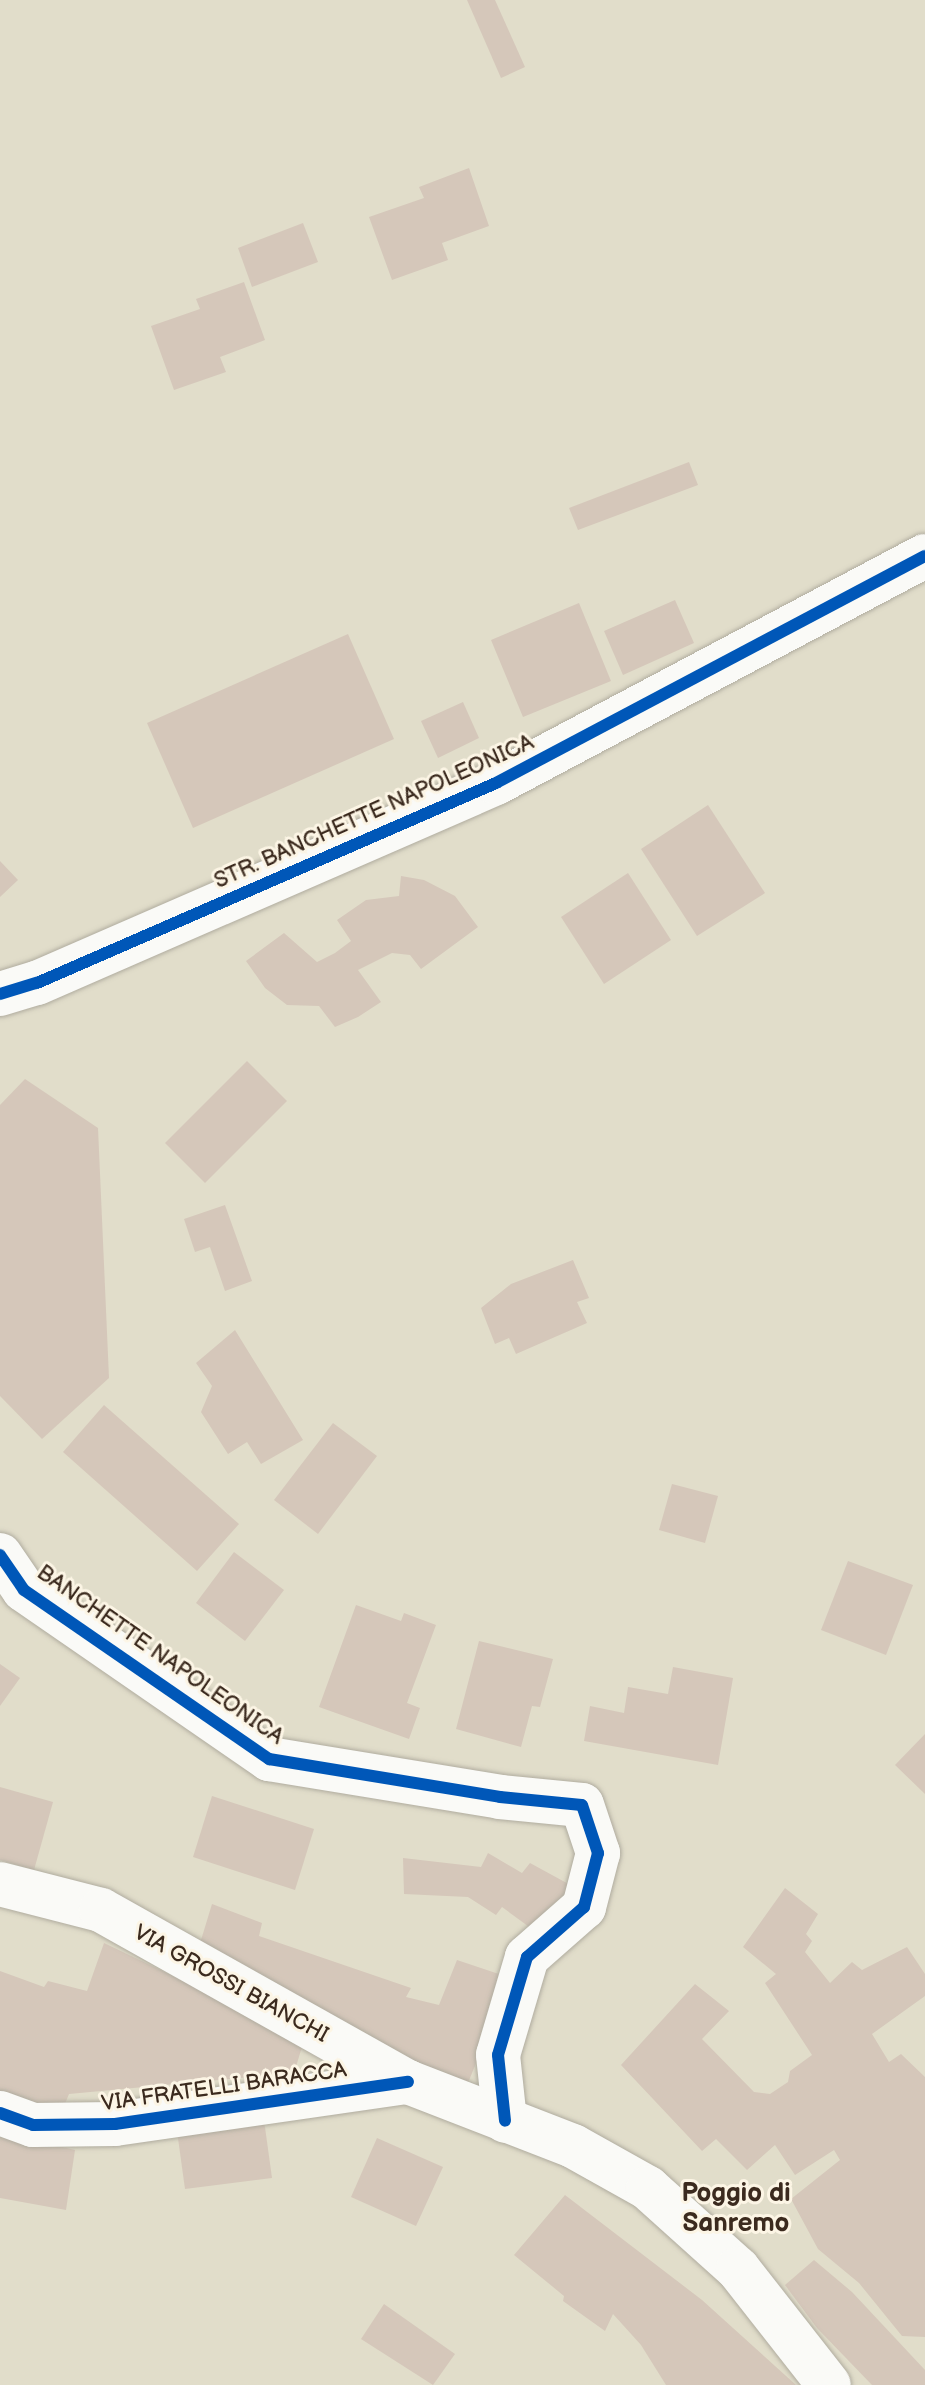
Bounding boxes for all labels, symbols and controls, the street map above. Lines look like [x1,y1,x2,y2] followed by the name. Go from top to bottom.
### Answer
[210,729,538,895] street label: STR. BANCHETTE NAPOLEONICA
[32,1560,288,1750] street label: BANCHETTE NAPOLEONICA
[129,1920,333,2048] street label: VIA GROSSI BIANCHI
[100,2057,348,2117] street label: VIA FRATELLI BARACCA
[681,2178,791,2240] district label: Poggio di Sanremo

